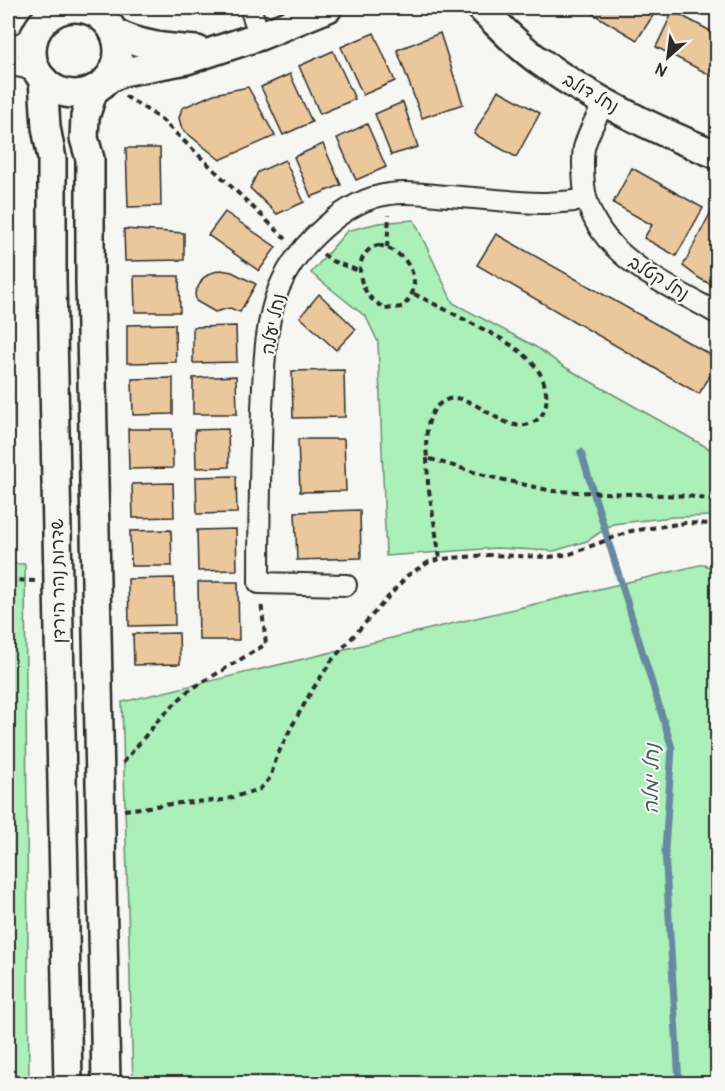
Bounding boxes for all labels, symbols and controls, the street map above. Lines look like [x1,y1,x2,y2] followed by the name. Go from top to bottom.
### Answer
[638,27,698,87] north arrow
[652,58,671,81] text: N
[559,68,623,119] street label: נחל דולב
[624,251,693,306] street label: נחל קטלב
[256,292,291,357] street label: נחל יעלה
[46,518,71,644] street label: שדרות נהר הירדן
[638,743,665,814] water label: נחל ימלה

